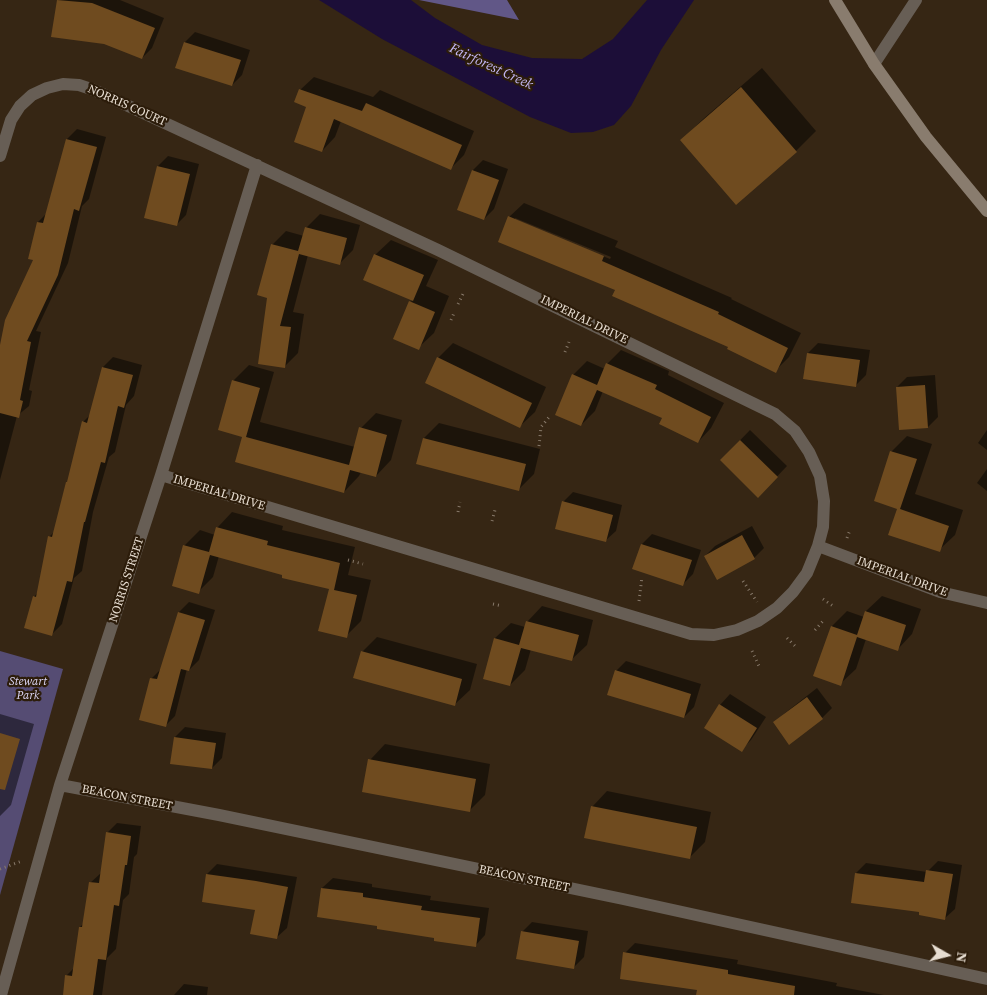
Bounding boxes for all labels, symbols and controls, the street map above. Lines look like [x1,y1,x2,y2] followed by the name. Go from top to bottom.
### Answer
[446,40,536,94] water label: Fairforest Creek
[85,82,169,130] street label: NORRIS COURT
[538,293,630,347] street label: IMPERIAL DRIVE
[171,472,267,514] street label: IMPERIAL DRIVE
[106,536,148,624] street label: NORRIS STREET
[855,554,949,600] street label: IMPERIAL DRIVE
[9,675,47,703] park label: Stewart Park
[80,782,174,814] street label: BEACON STREET
[477,862,571,896] street label: BEACON STREET
[922,930,972,980] north arrow
[951,951,972,964] text: N

